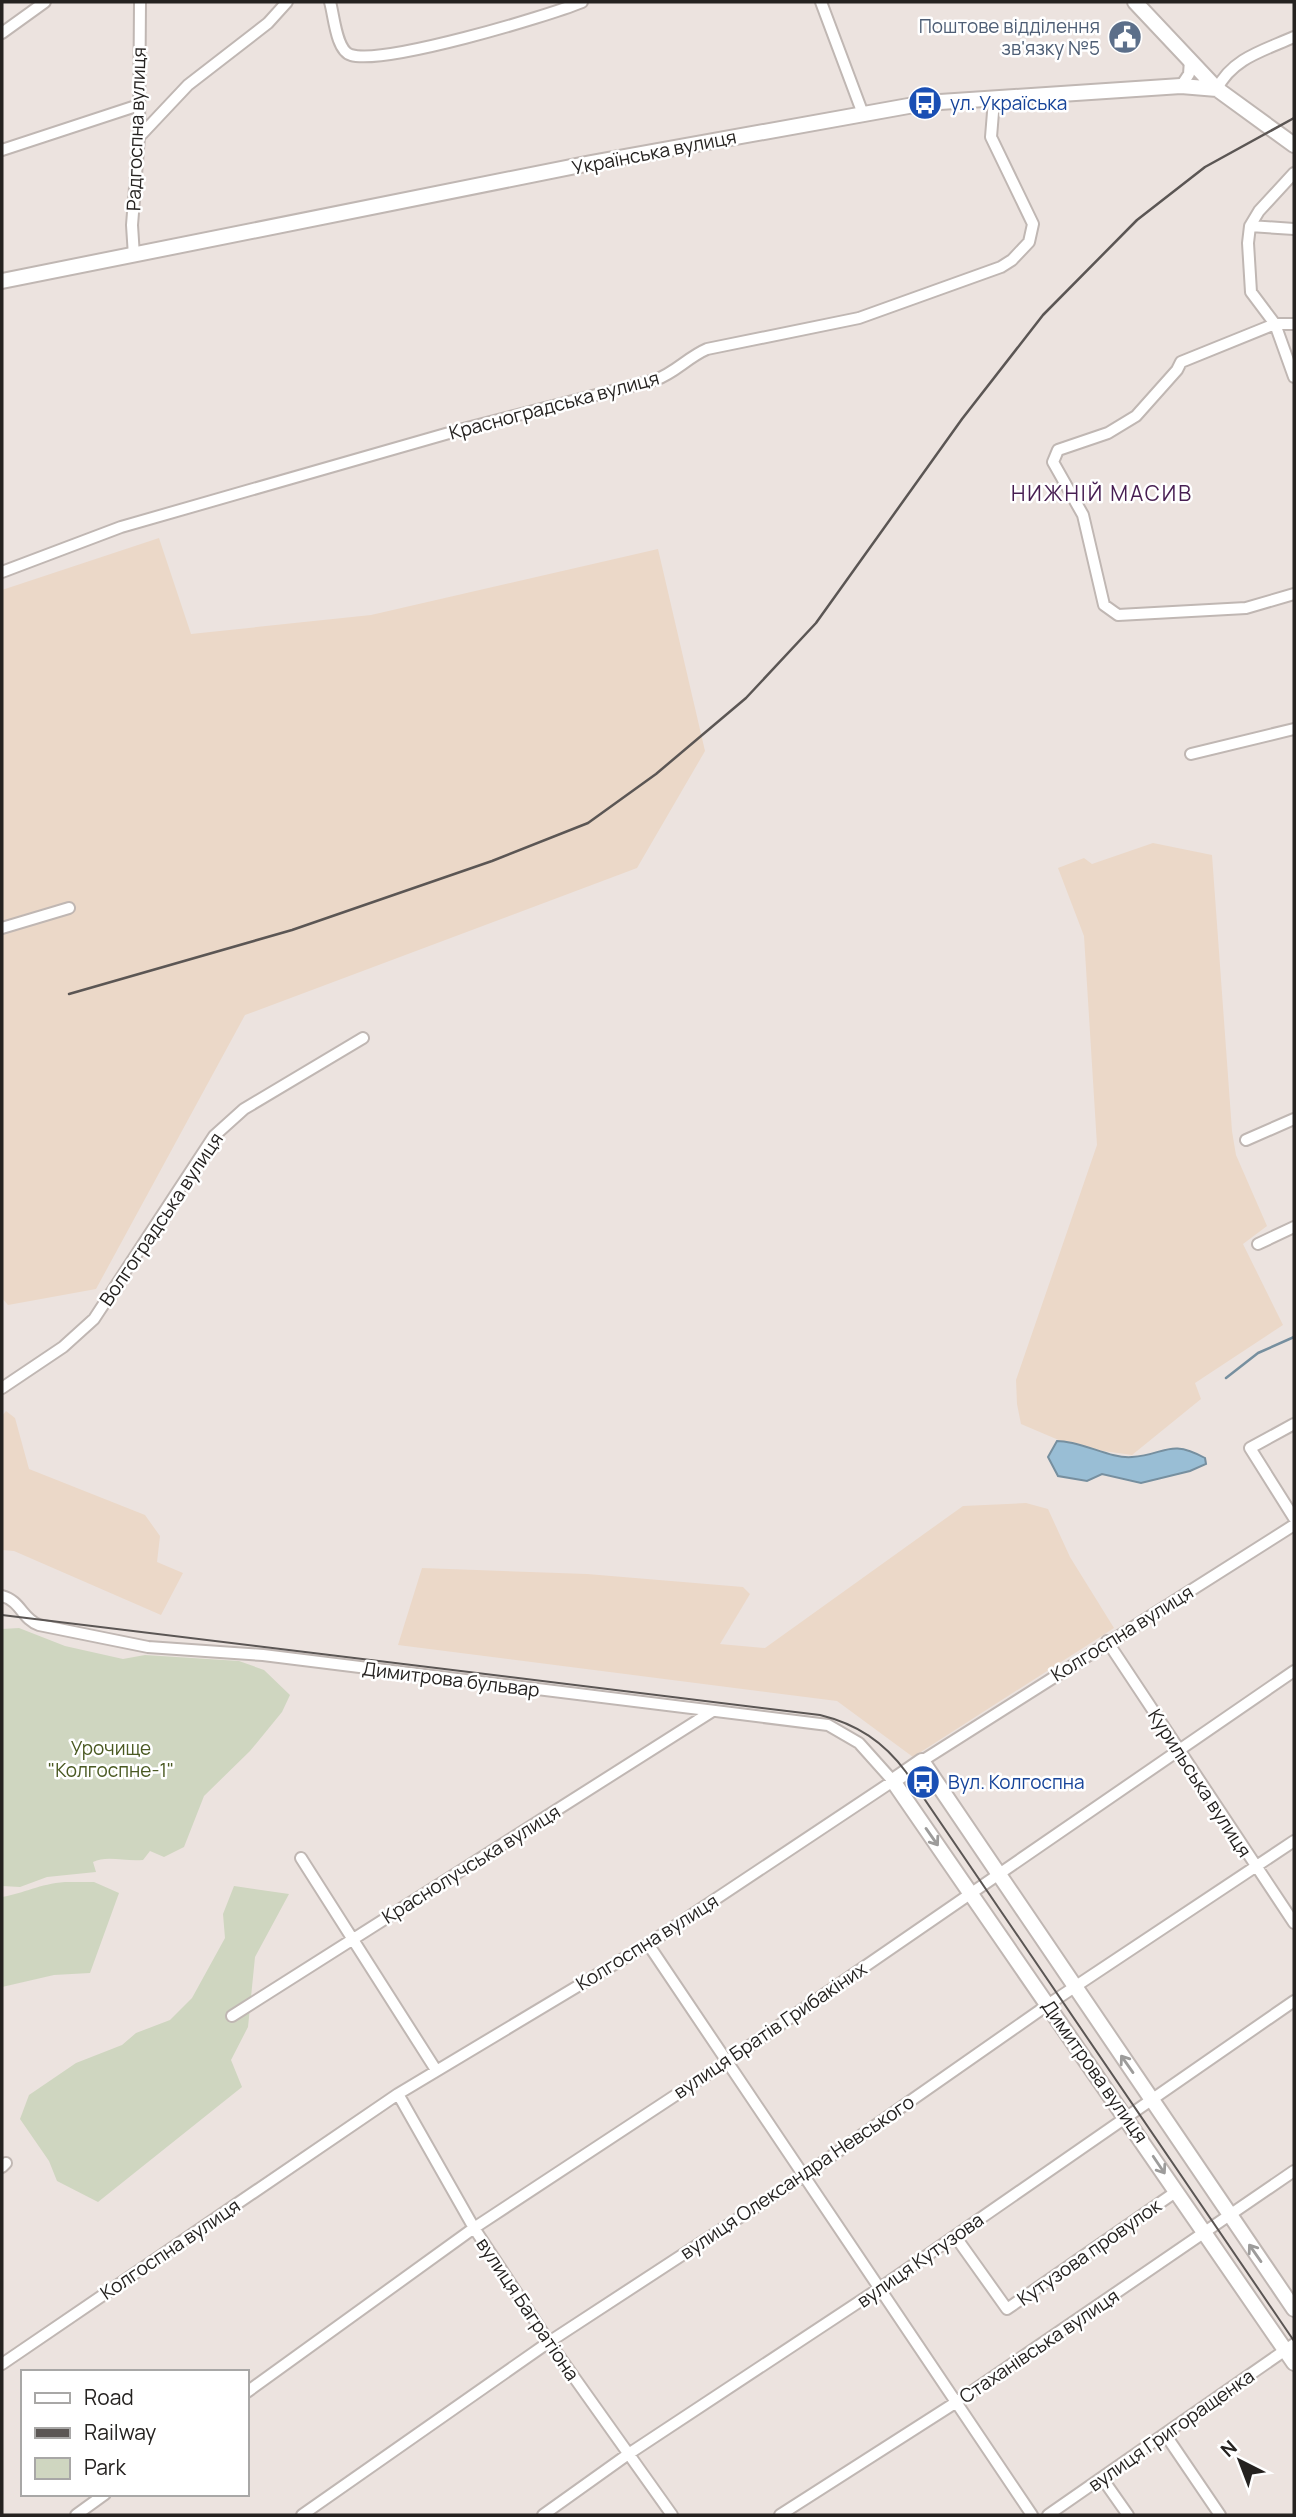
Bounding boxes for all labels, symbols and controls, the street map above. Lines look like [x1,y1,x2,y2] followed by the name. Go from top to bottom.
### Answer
[919,13,1100,61] place label: Поштове відділення зв'язку №5
[1106,18,1144,56] public building icon: Поштове відділення зв'язку №5
[120,47,152,211] street label: Радгоспна вулиця
[906,84,944,122] bus stop icon: ул. Україська
[950,90,1067,116] place label: ул. Україська
[570,123,738,181] street label: Українська вулиця
[446,364,662,446] street label: Красноградська вулиця
[1011,479,1193,507] district label: НИЖНІЙ МАСИВ
[93,1127,229,1311] street label: Волгоградська вулиця
[1046,1579,1198,1687] street label: Колгоспна вулиця
[361,1655,541,1703] street label: Димитрова бульвар
[1142,1704,1258,1862] street label: Курильська вулиця
[48,1735,174,1783] park label: Урочище "Колгоспне-1"
[904,1763,942,1801] bus stop icon: Вул. Колгоспна
[948,1769,1085,1795] place label: Вул. Колгоспна
[377,1798,565,1930] street label: Краснолучська вулиця
[925,1827,939,1846] one-way arrow
[571,1888,723,1996] street label: Колгоспна вулиця
[668,1956,872,2104] street label: вулиця Братів Грибакіних
[1036,1994,1154,2148] street label: Димитрова вулиця
[1120,2055,1134,2075] one-way arrow
[675,2089,919,2265] street label: вулиця Олександра Невського
[1152,2155,1166,2174] one-way arrow
[1012,2192,1167,2311] street label: Кутузова провулок
[95,2193,245,2305] street label: Колгоспна вулиця
[851,2207,989,2313] street label: вулиця Кутузова
[470,2232,586,2386] street label: вулиця Багратіона
[1248,2244,1262,2263] one-way arrow
[954,2283,1124,2409] street label: Стаханівська вулиця
[1083,2363,1259,2497] street label: вулиця Григоращенка
[21,2370,248,2496] legend
[84,2383,134,2411] text: Road
[84,2418,156,2446] text: Railway
[1205,2426,1275,2496] north arrow
[1215,2434,1242,2463] text: N
[84,2453,126,2481] text: Park

